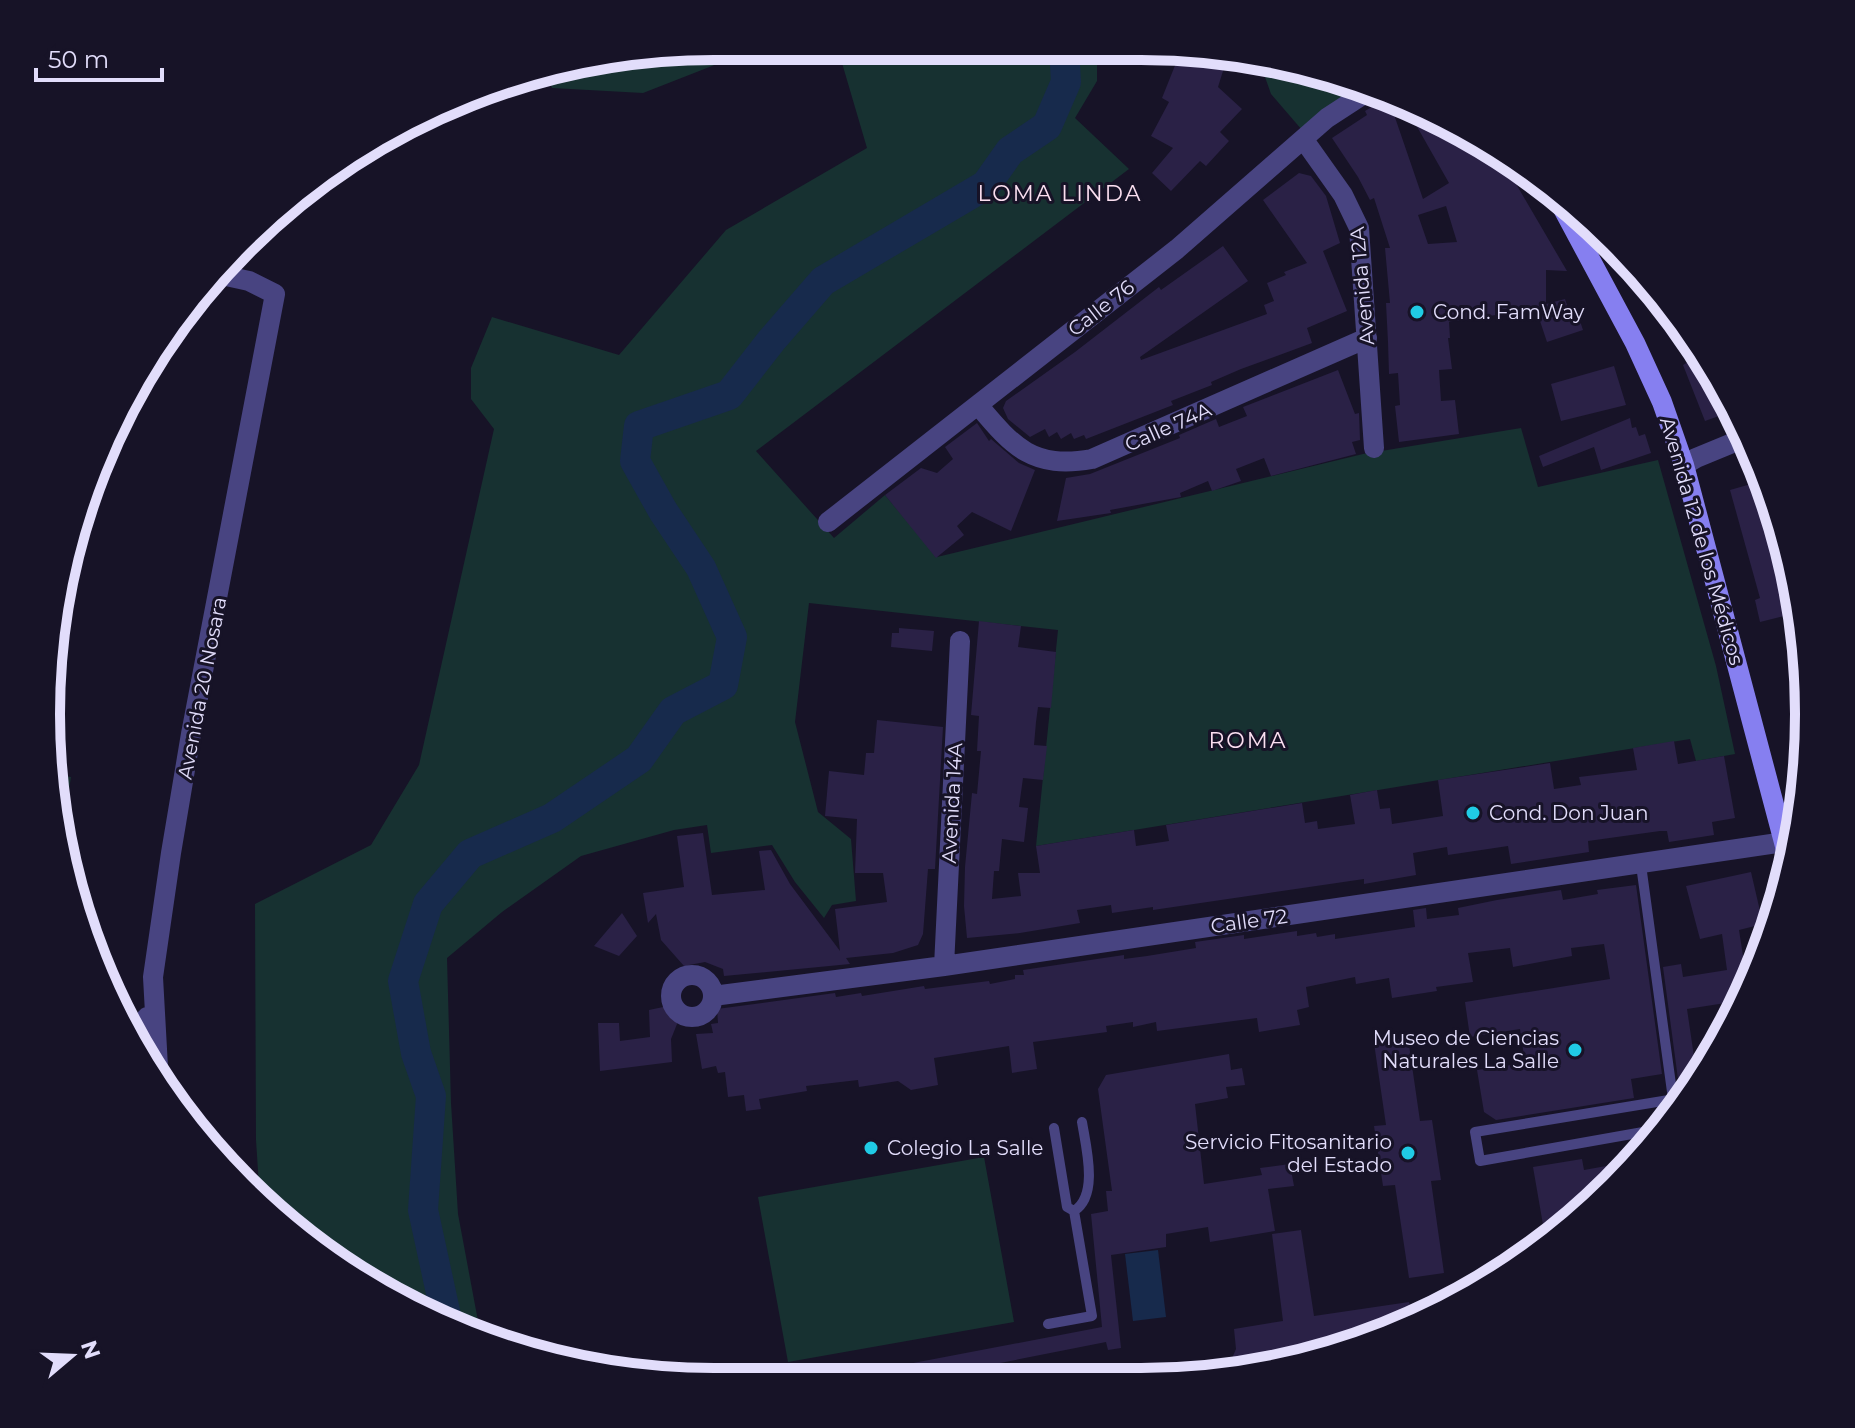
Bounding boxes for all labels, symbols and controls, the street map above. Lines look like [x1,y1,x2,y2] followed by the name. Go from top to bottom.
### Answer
[36,32,162,82] scale bar
[48,45,109,74] text: 50 m
[978,180,1142,207] district label: LOMA LINDA
[1345,225,1379,346] street label: Avenida 12A
[1063,275,1139,341] street label: Calle 76
[1433,300,1585,324] place label: Cond. FamWay
[1408,303,1426,321] marker: Cond. FamWay
[1121,397,1215,457] street label: Calle 74A
[1655,414,1749,668] street label: Avenida 12 de los Médicos
[173,595,231,781] street label: Avenida 20 Nosara
[1208,727,1288,754] district label: ROMA
[937,741,967,864] street label: Avenida 14A
[1489,801,1648,825] place label: Cond. Don Juan
[1464,804,1482,822] marker: Cond. Don Juan
[1209,904,1289,938] street label: Calle 72
[1373,1026,1559,1073] place label: Museo de Ciencias Naturales La Salle
[1566,1041,1584,1059] marker: Museo de Ciencias Naturales La Salle
[1185,1130,1392,1177] place label: Servicio Fitosanitario del Estado
[887,1136,1043,1160] place label: Colegio La Salle
[862,1139,880,1157] marker: Colegio La Salle
[1399,1144,1417,1162] marker: Servicio Fitosanitario del Estado
[32,1316,112,1396] north arrow
[75,1337,106,1362] text: N

